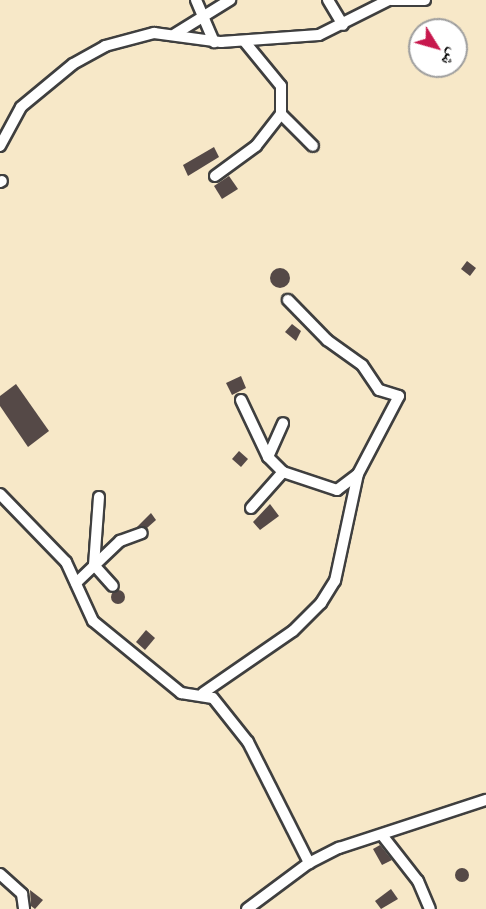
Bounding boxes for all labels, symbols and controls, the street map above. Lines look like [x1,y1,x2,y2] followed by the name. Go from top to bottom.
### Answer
[408,18,468,78] north arrow
[437,44,465,71] text: ش

